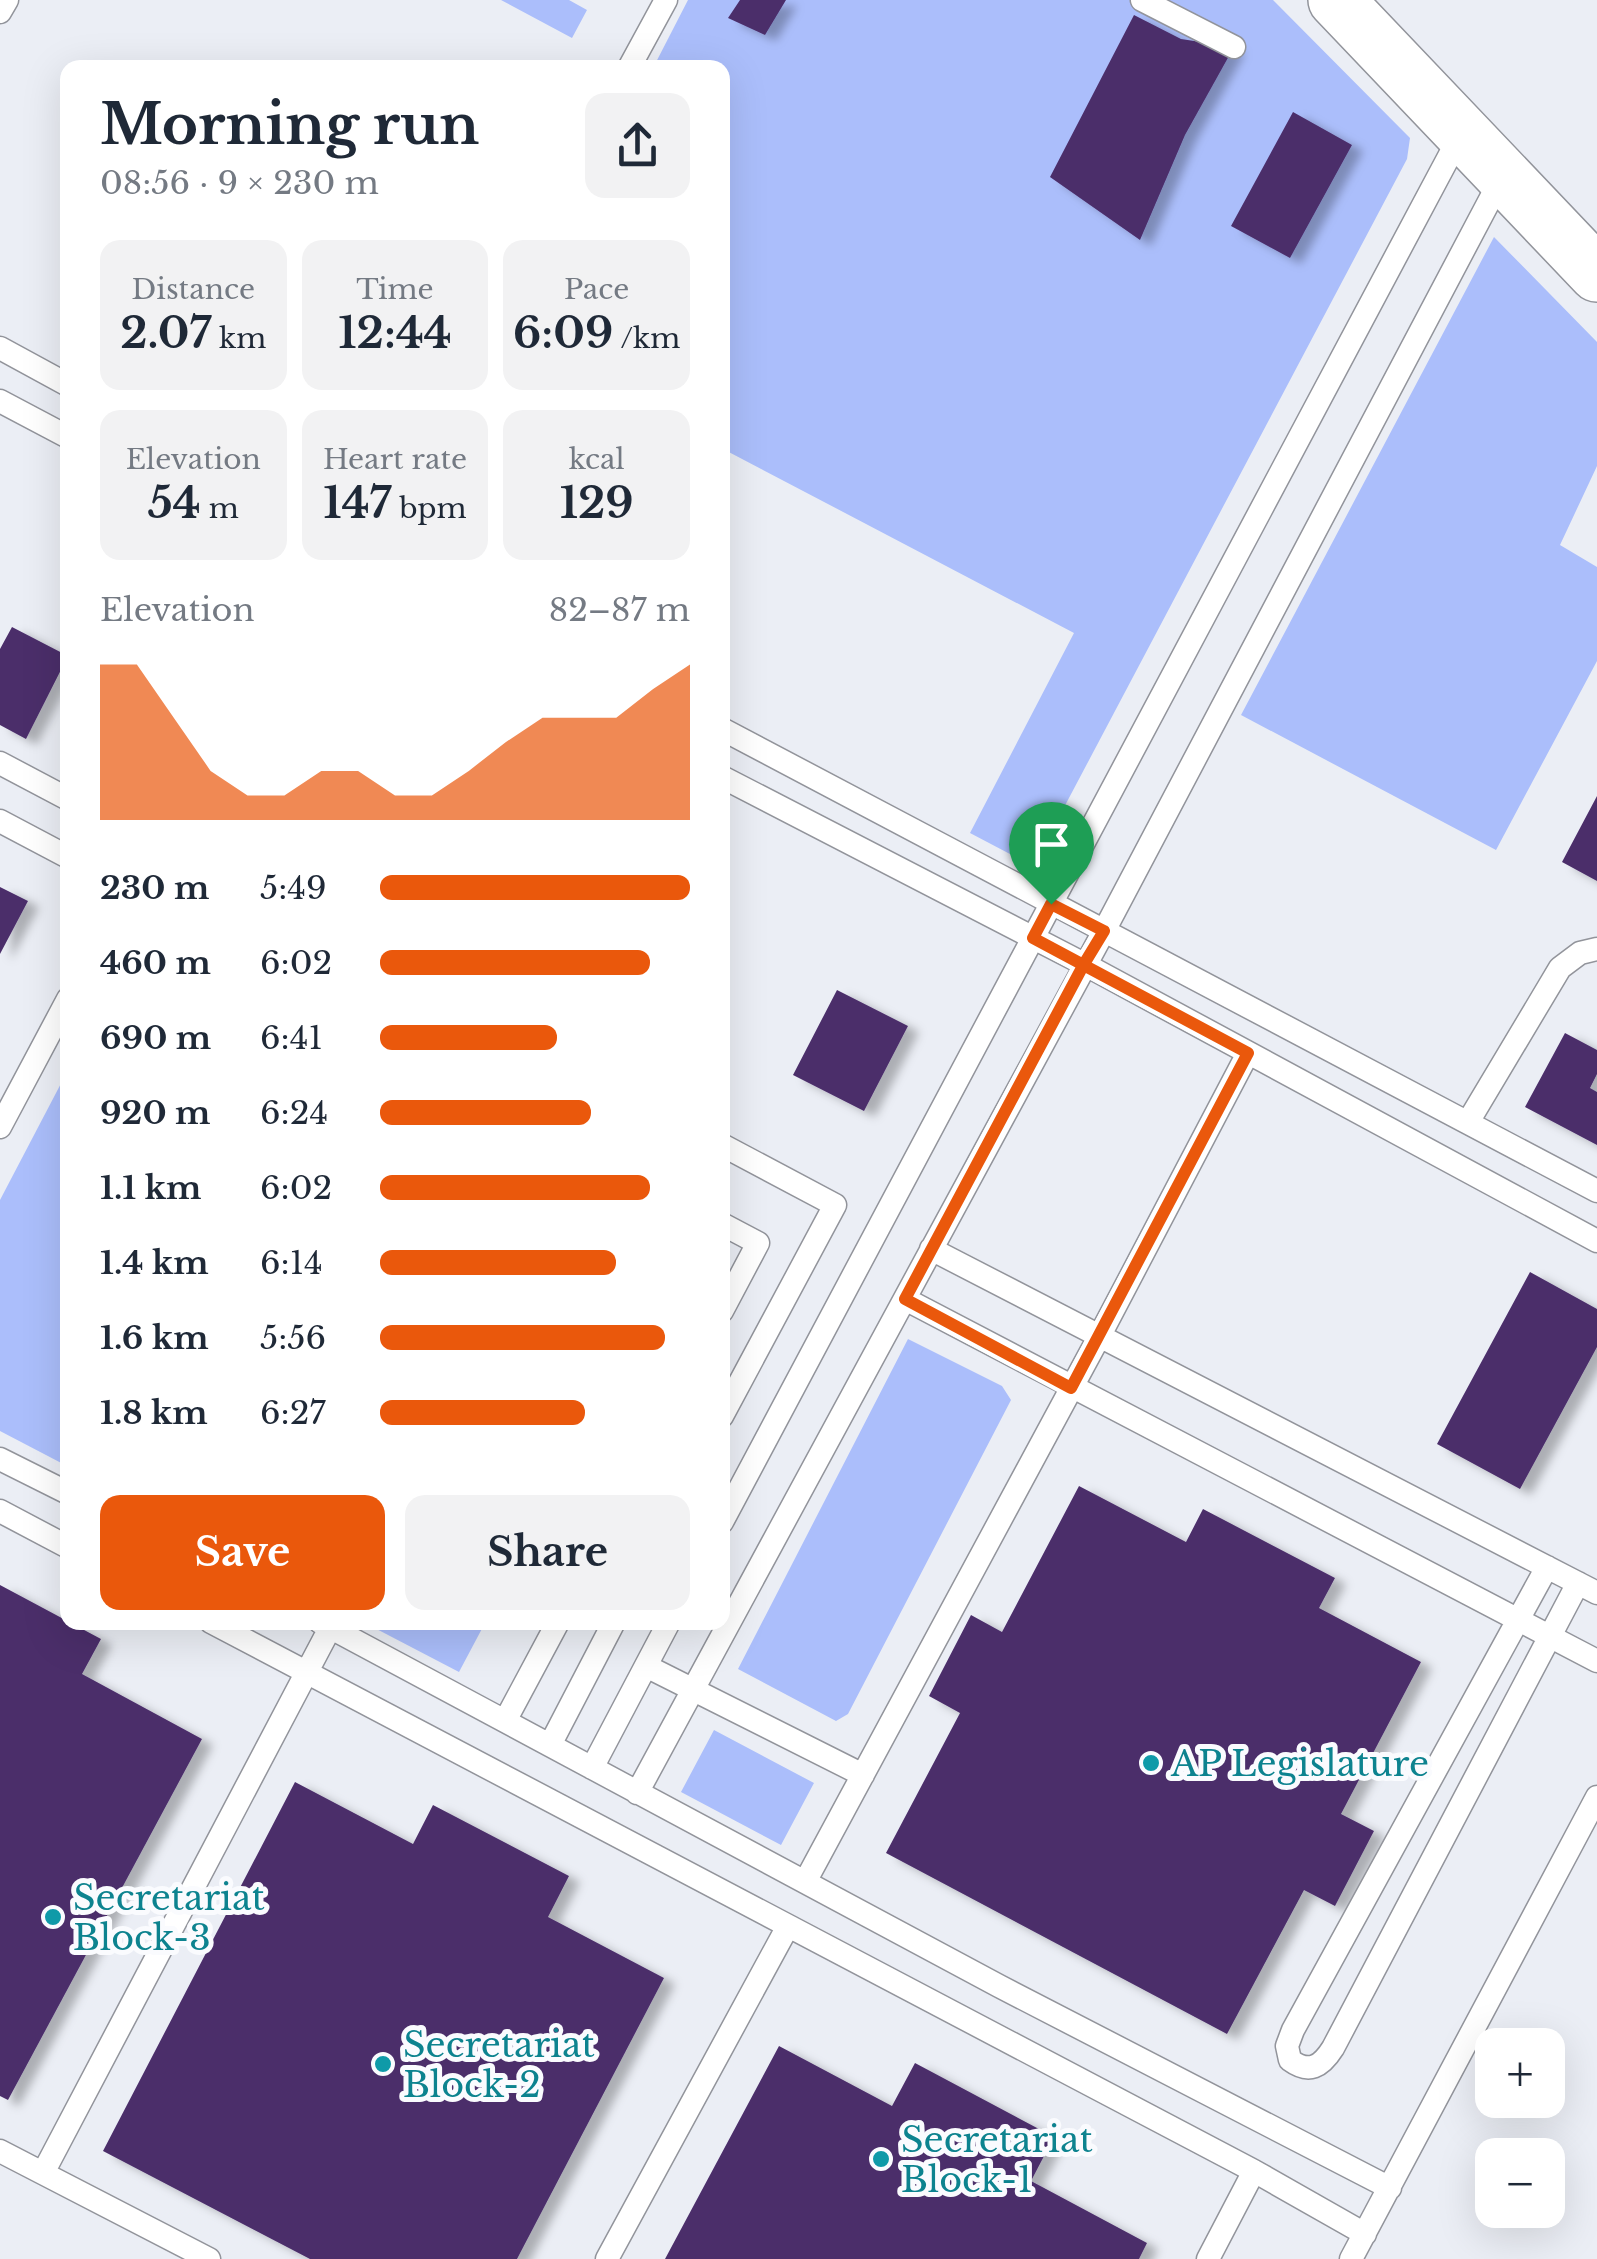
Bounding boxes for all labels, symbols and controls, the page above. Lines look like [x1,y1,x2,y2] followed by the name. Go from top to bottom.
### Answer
[100,91,479,159] text: Morning run
[585,93,690,198] button: share
[100,163,379,203] text: 08:56 · 9 × 230 m
[132,272,255,307] text: Distance
[356,272,434,307] text: Time
[564,272,629,307] text: Pace
[120,307,211,359] text: 2.07
[338,307,452,359] text: 12:44
[513,307,613,359] text: 6:09
[211,321,266,356] text: km
[613,321,680,356] text: /km
[126,442,261,477] text: Elevation
[323,442,467,477] text: Heart rate
[569,442,625,477] text: kcal
[148,477,201,529] text: 54
[323,477,391,529] text: 147
[560,477,634,529] text: 129
[201,491,239,526] text: m
[391,491,467,526] text: bpm
[100,590,254,630] text: Elevation
[549,590,690,630] text: 82–87 m
[1009,802,1094,905] pin
[1024,817,1079,872] icon: arrive
[100,868,209,908] text: 230 m
[260,868,327,908] text: 5:49
[100,943,211,983] text: 460 m
[260,943,332,983] text: 6:02
[100,1018,211,1058] text: 690 m
[260,1018,323,1058] text: 6:41
[100,1093,210,1133] text: 920 m
[260,1093,328,1133] text: 6:24
[100,1168,201,1208] text: 1.1 km
[260,1168,332,1208] text: 6:02
[100,1243,209,1283] text: 1.4 km
[260,1243,323,1283] text: 6:14
[100,1318,209,1358] text: 1.6 km
[260,1318,326,1358] text: 5:56
[100,1393,208,1433] text: 1.8 km
[260,1393,325,1433] text: 6:27
[100,1495,385,1610] button: Save
[405,1495,690,1610] button: Share
[1170,1742,1429,1785] place label: AP Legislature
[1140,1752,1162,1774] marker: AP Legislature
[73,1876,265,1959] place label: Secretariat Block-3
[42,1906,64,1928] marker: Secretariat Block-3
[403,2023,595,2106] place label: Secretariat Block-2
[1475,2028,1565,2228] map controls
[1475,2028,1565,2118] button: +
[372,2053,394,2075] marker: Secretariat Block-2
[901,2118,1093,2201] place label: Secretariat Block-1
[1475,2138,1565,2228] button: −
[870,2148,892,2170] marker: Secretariat Block-1

